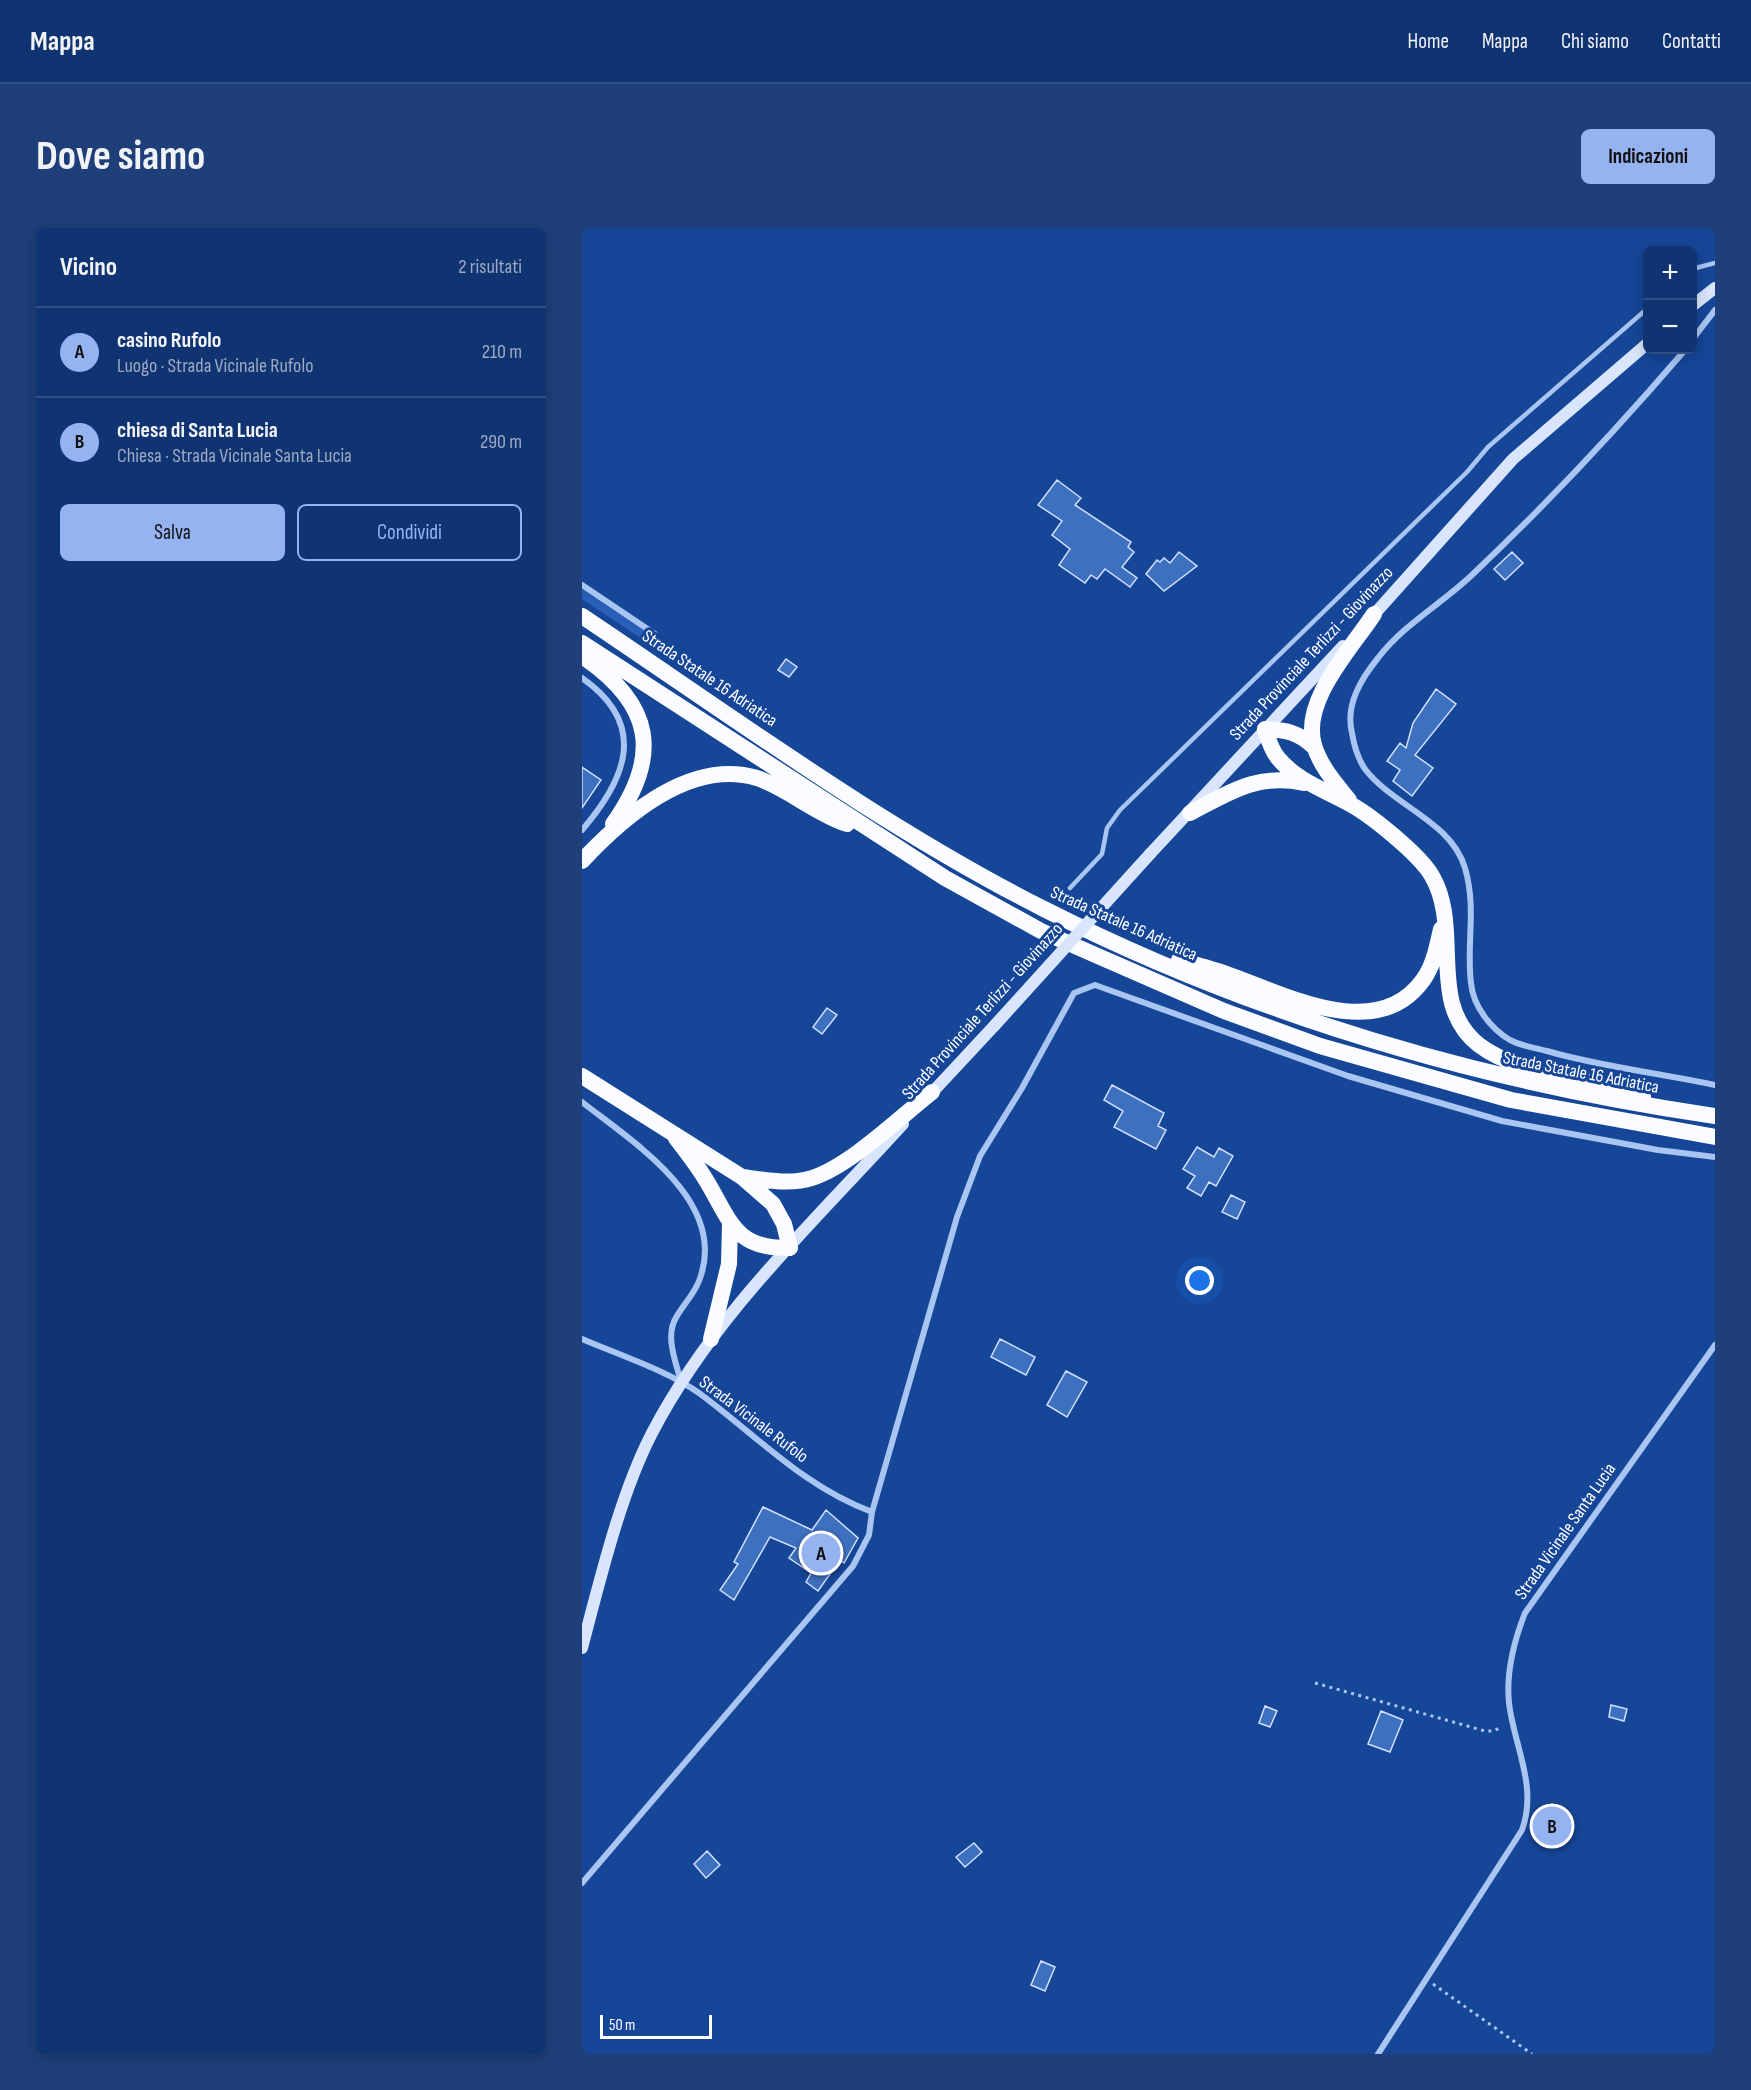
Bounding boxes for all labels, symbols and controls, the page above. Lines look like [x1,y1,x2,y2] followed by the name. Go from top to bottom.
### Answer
[30,25,95,58] text: Mappa
[1408,29,1449,54] text: Home
[1482,29,1528,54] text: Mappa
[1561,29,1629,54] text: Chi siamo
[1662,29,1721,54] text: Contatti
[1581,129,1715,184] button: Indicazioni
[36,131,205,182] text: Dove siamo
[1643,246,1697,354] map controls
[1643,246,1697,300] button: +
[60,252,117,283] text: Vicino
[458,255,522,279] text: 2 risultati
[1643,300,1697,354] button: −
[117,327,221,354] text: casino Rufolo
[75,340,84,364] text: A
[482,340,522,364] text: 210 m
[117,354,313,378] text: Luogo · Strada Vicinale Rufolo
[117,417,278,444] text: chiesa di Santa Lucia
[75,430,84,454] text: B
[480,430,522,454] text: 290 m
[117,444,352,468] text: Chiesa · Strada Vicinale Santa Lucia
[60,504,285,561] button: Salva
[297,504,522,561] button: Condividi
[1225,562,1397,745] street label: Strada Provinciale Terlizzi - Giovinazzo
[638,625,781,731] street label: Strada Statale 16 Adriatica
[1047,882,1200,965] street label: Strada Statale 16 Adriatica
[898,919,1067,1104] street label: Strada Provinciale Terlizzi - Giovinazzo
[1501,1047,1661,1098] street label: Strada Statale 16 Adriatica
[1185,1266,1214,1295] your location
[695,1372,812,1467] street label: Strada Vicinale Rufolo
[1510,1459,1620,1604] street label: Strada Vicinale Santa Lucia
[802,1530,840,1576] pin: A
[1532,1804,1572,1848] pin: B
[600,2012,712,2040] scale bar
[609,2016,635,2035] text: 50 m

